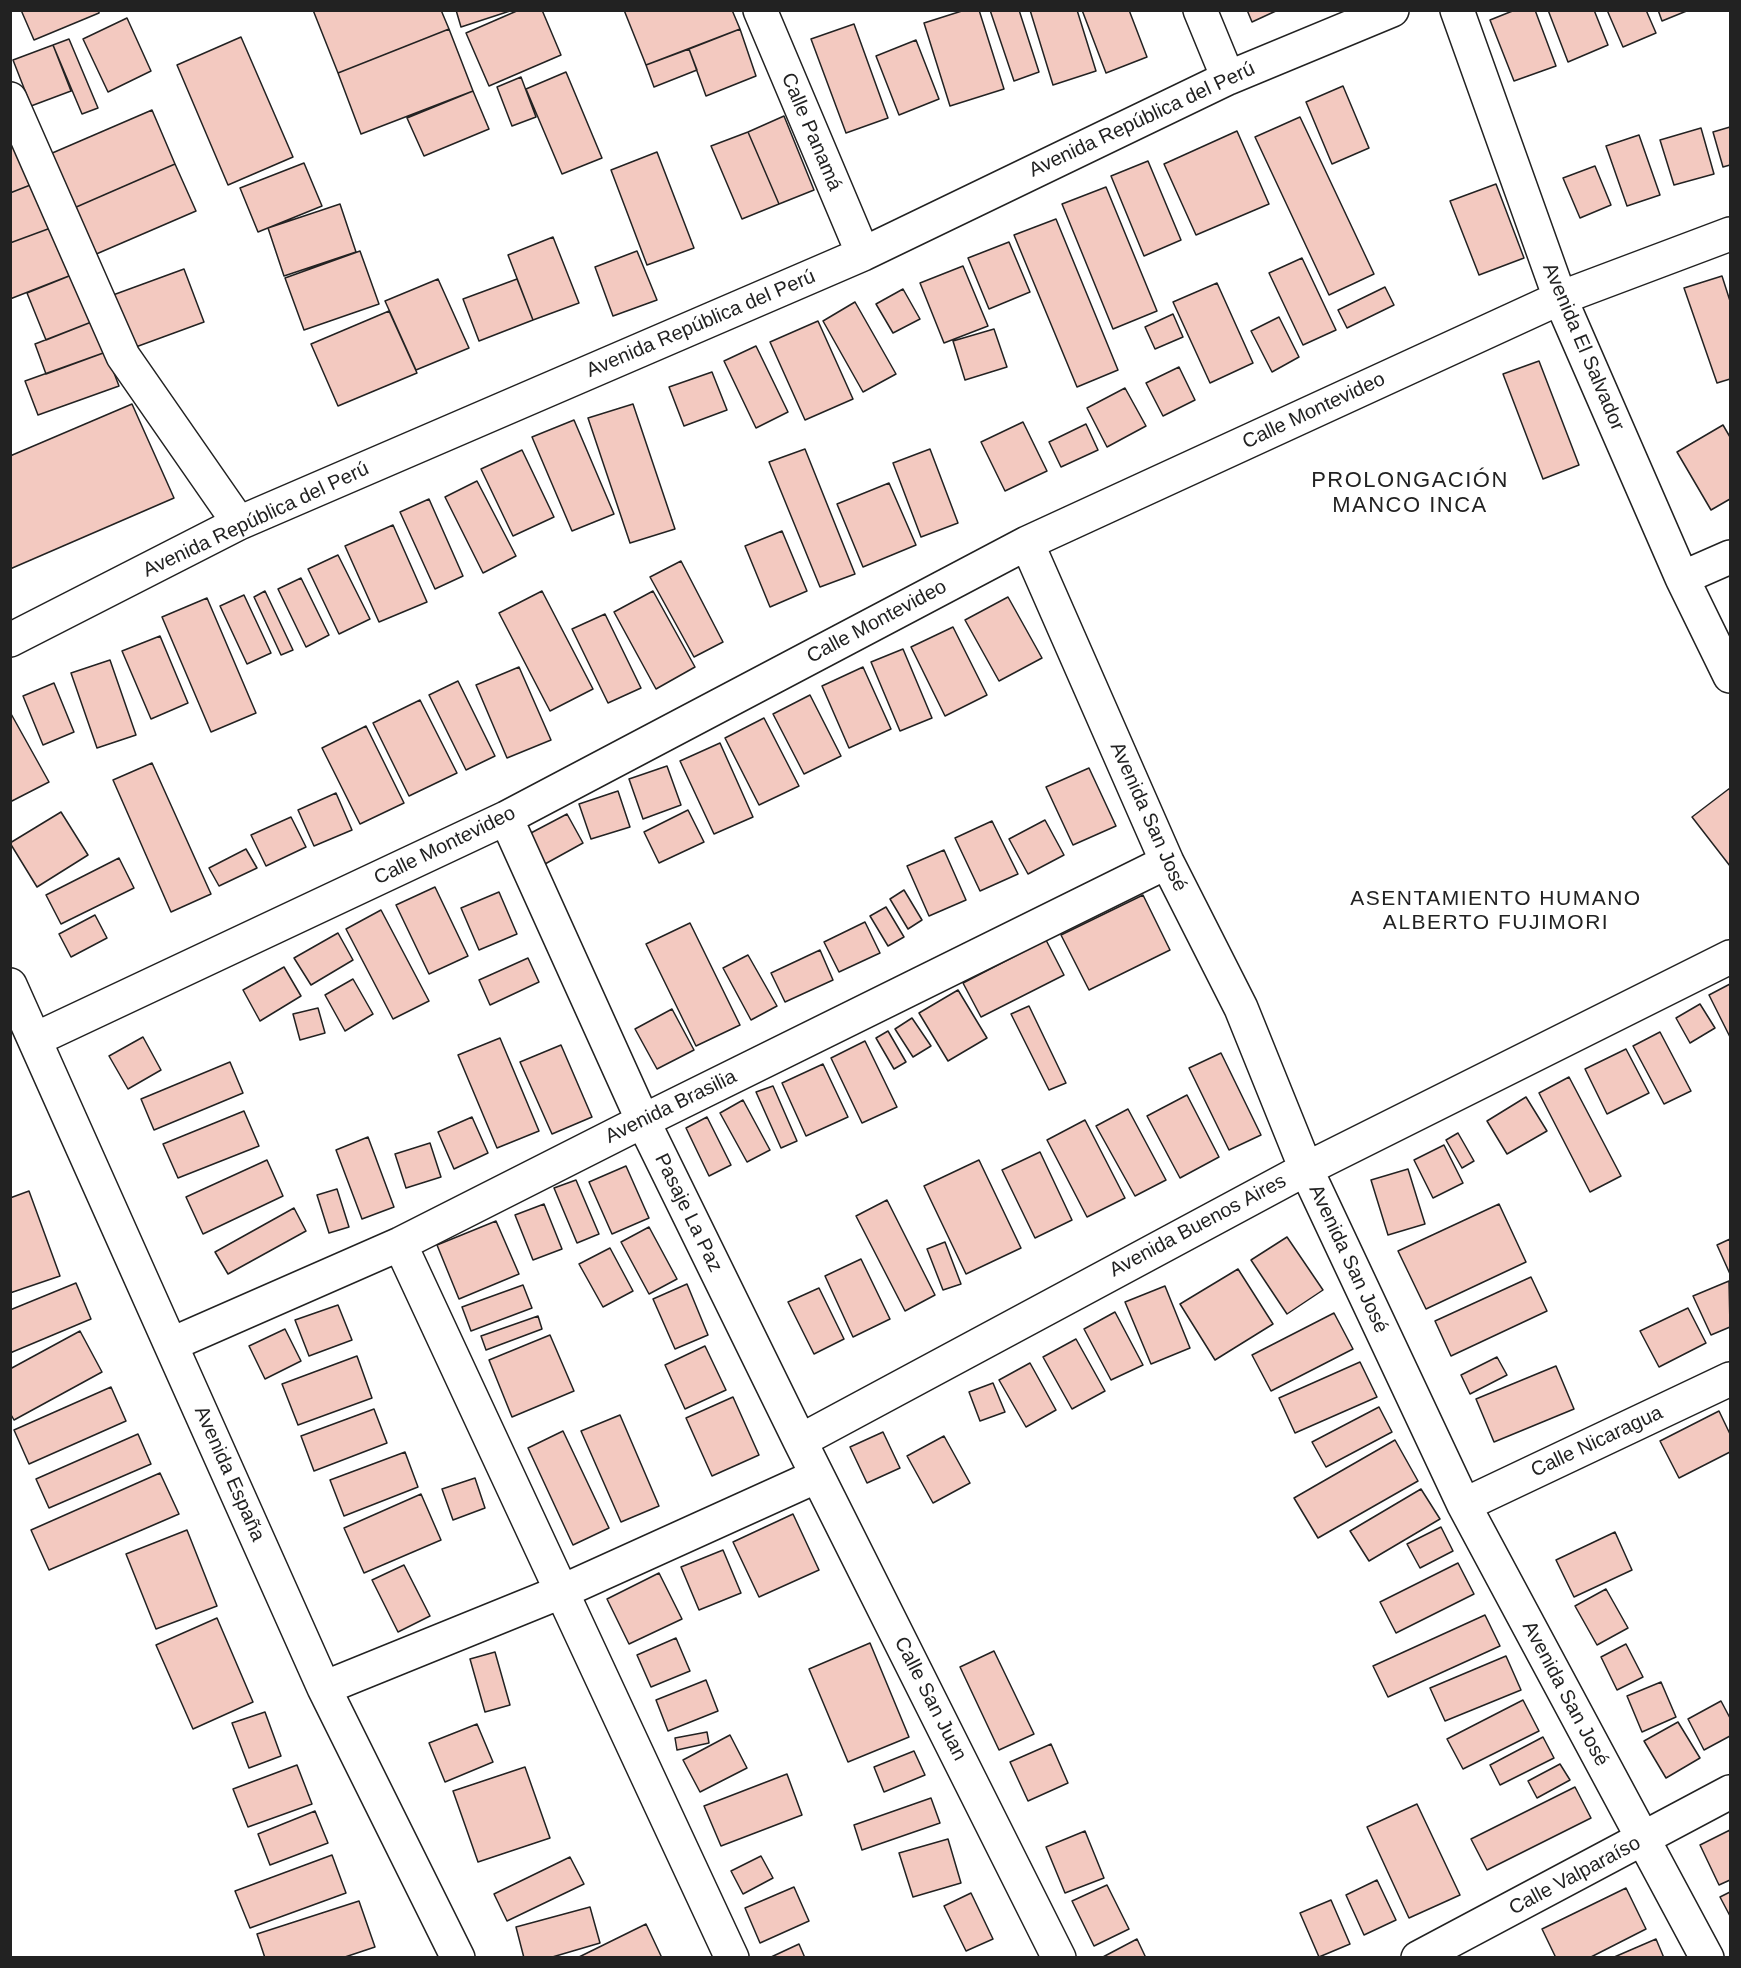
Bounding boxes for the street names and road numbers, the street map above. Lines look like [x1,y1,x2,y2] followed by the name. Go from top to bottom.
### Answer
[1025,57,1259,183] street label: Avenida República del Perú
[775,69,847,195] street label: Calle Panamá
[1537,260,1629,434] street label: Avenida El Salvador
[583,265,819,383] street label: Avenida República del Perú
[1239,367,1389,455] street label: Calle Montevideo
[139,457,373,583] street label: Avenida República del Perú
[803,575,951,669] street label: Calle Montevideo
[1104,739,1192,895] street label: Avenida San José
[370,801,520,891] street label: Calle Montevideo
[601,1065,741,1149] street label: Avenida Brasilia
[649,1150,727,1276] street label: Pasaje La Paz
[1106,1169,1290,1283] street label: Avenida Buenos Aires
[1303,1181,1393,1337] street label: Avenida San José
[1527,1401,1667,1483] street label: Calle Nicaragua
[188,1403,270,1545] street label: Avenida España
[1517,1617,1613,1771] street label: Avenida San José
[889,1633,971,1765] street label: Calle San Juan
[1505,1831,1645,1921] street label: Calle Valparaíso

